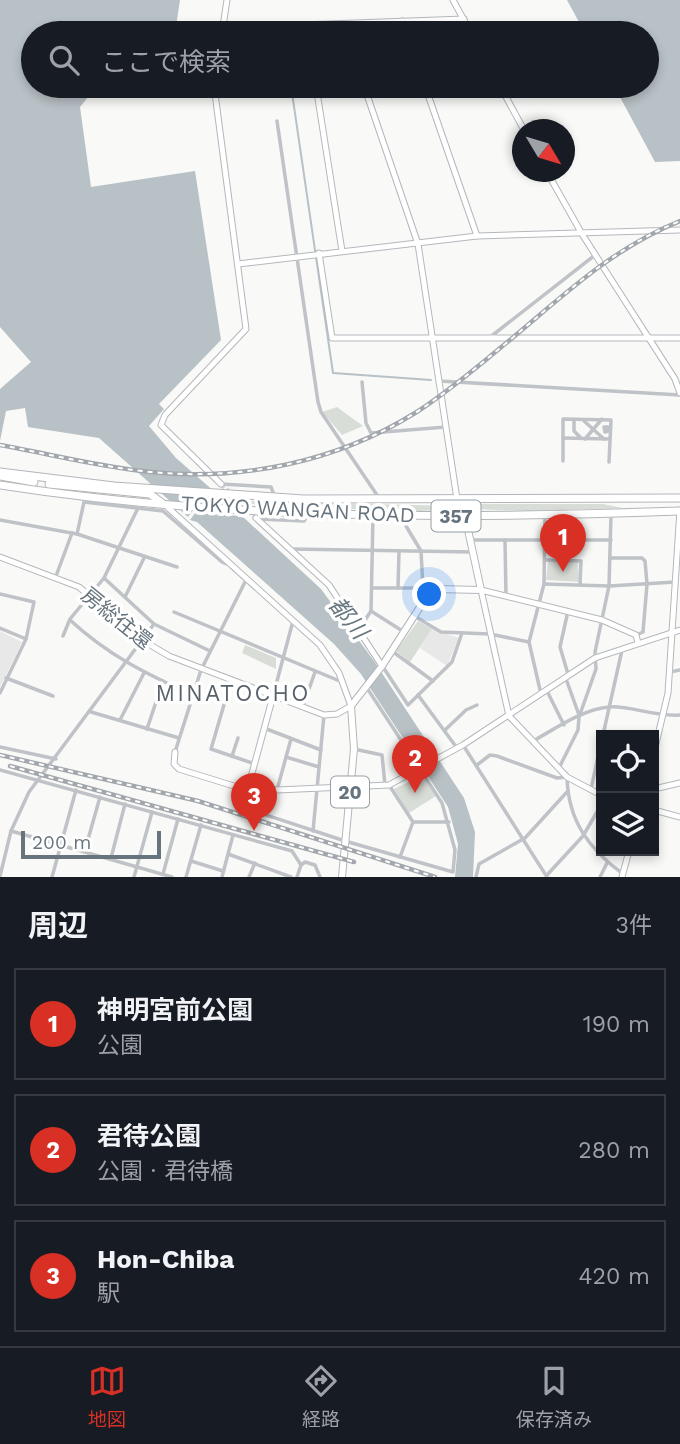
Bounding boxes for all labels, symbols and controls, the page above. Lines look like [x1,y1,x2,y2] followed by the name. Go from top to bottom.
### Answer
[21,21,659,98] search box
[45,41,83,79] icon: search
[101,47,231,77] text: ここで検索
[512,119,575,182] north arrow
[180,490,416,528] street label: TOKYO WANGAN ROAD
[432,500,480,531] road number: 357
[540,514,586,572] pin: 1
[412,577,446,611] your location
[76,582,158,654] street label: 房総往還
[323,592,375,647] water label: 都川
[156,680,310,707] district label: MINATOCHO
[596,730,659,856] map controls
[596,730,659,793] button: locate
[392,735,438,793] pin: 2
[231,773,277,831] pin: 3
[331,776,369,807] road number: 20
[596,793,659,856] button: layers
[21,828,161,860] scale bar
[32,831,91,854] text: 200 m
[28,908,88,943] text: 周辺
[616,912,652,939] text: 3件
[97,995,253,1025] text: 神明宮前公園
[48,1011,58,1038] text: 1
[583,1011,650,1038] text: 190 m
[97,1032,143,1059] text: 公園
[97,1121,201,1151] text: 君待公園
[46,1137,60,1164] text: 2
[578,1137,650,1164] text: 280 m
[97,1158,233,1185] text: 公園 · 君待橋
[97,1244,234,1274] text: Hon-Chiba
[46,1263,60,1290] text: 3
[578,1263,650,1290] text: 420 m
[97,1280,120,1307] text: 駅
[88,1362,126,1431] tab: 地図
[302,1362,340,1431] tab: 経路
[516,1362,592,1431] tab: 保存済み

